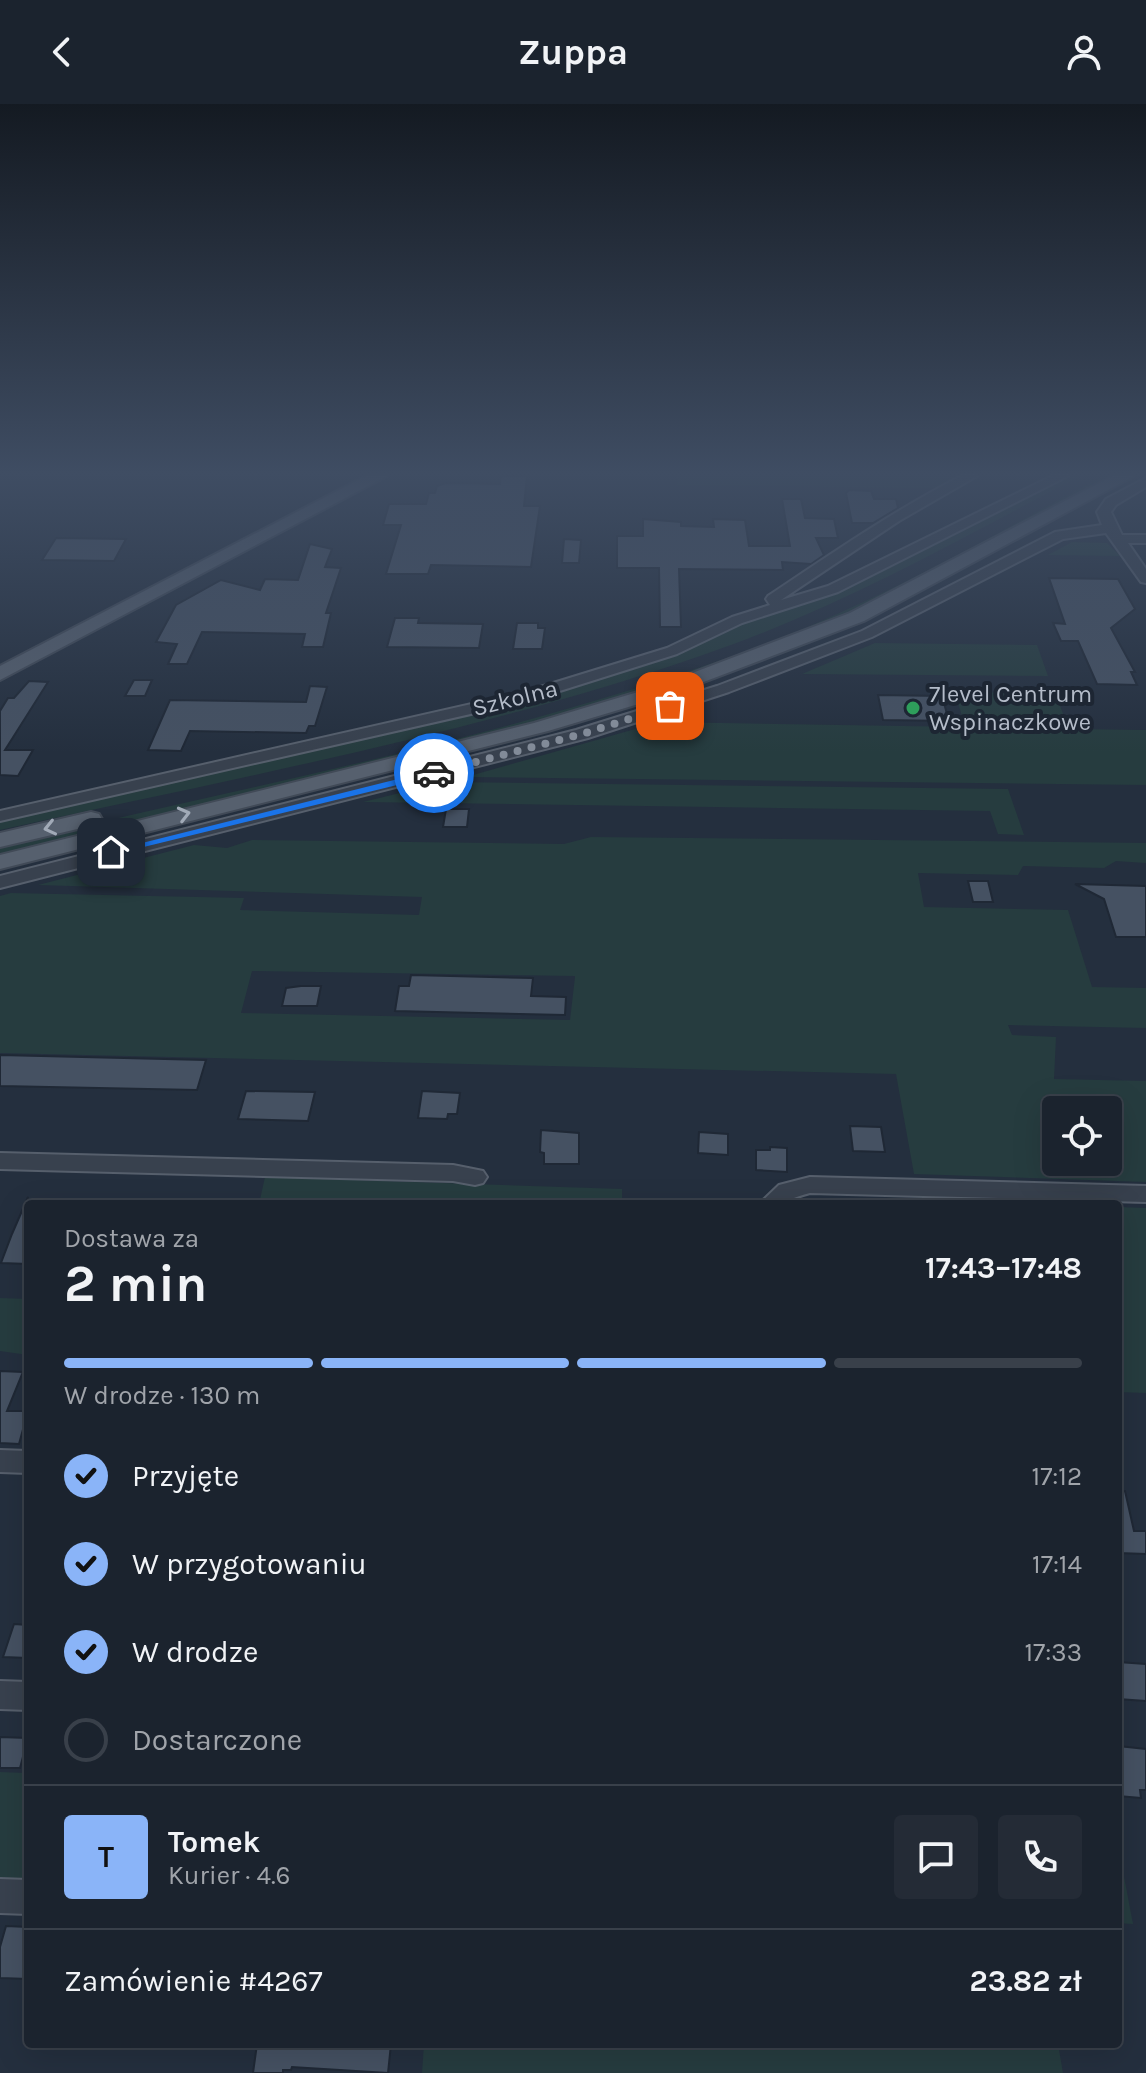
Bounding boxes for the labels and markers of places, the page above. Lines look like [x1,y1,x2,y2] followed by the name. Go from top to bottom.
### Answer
[636,672,704,740] pin
[929,680,1092,736] place label: 7level Centrum Wspinaczkowe
[904,699,922,717] marker: 7level Centrum Wspinaczkowe
[77,818,145,886] pin

